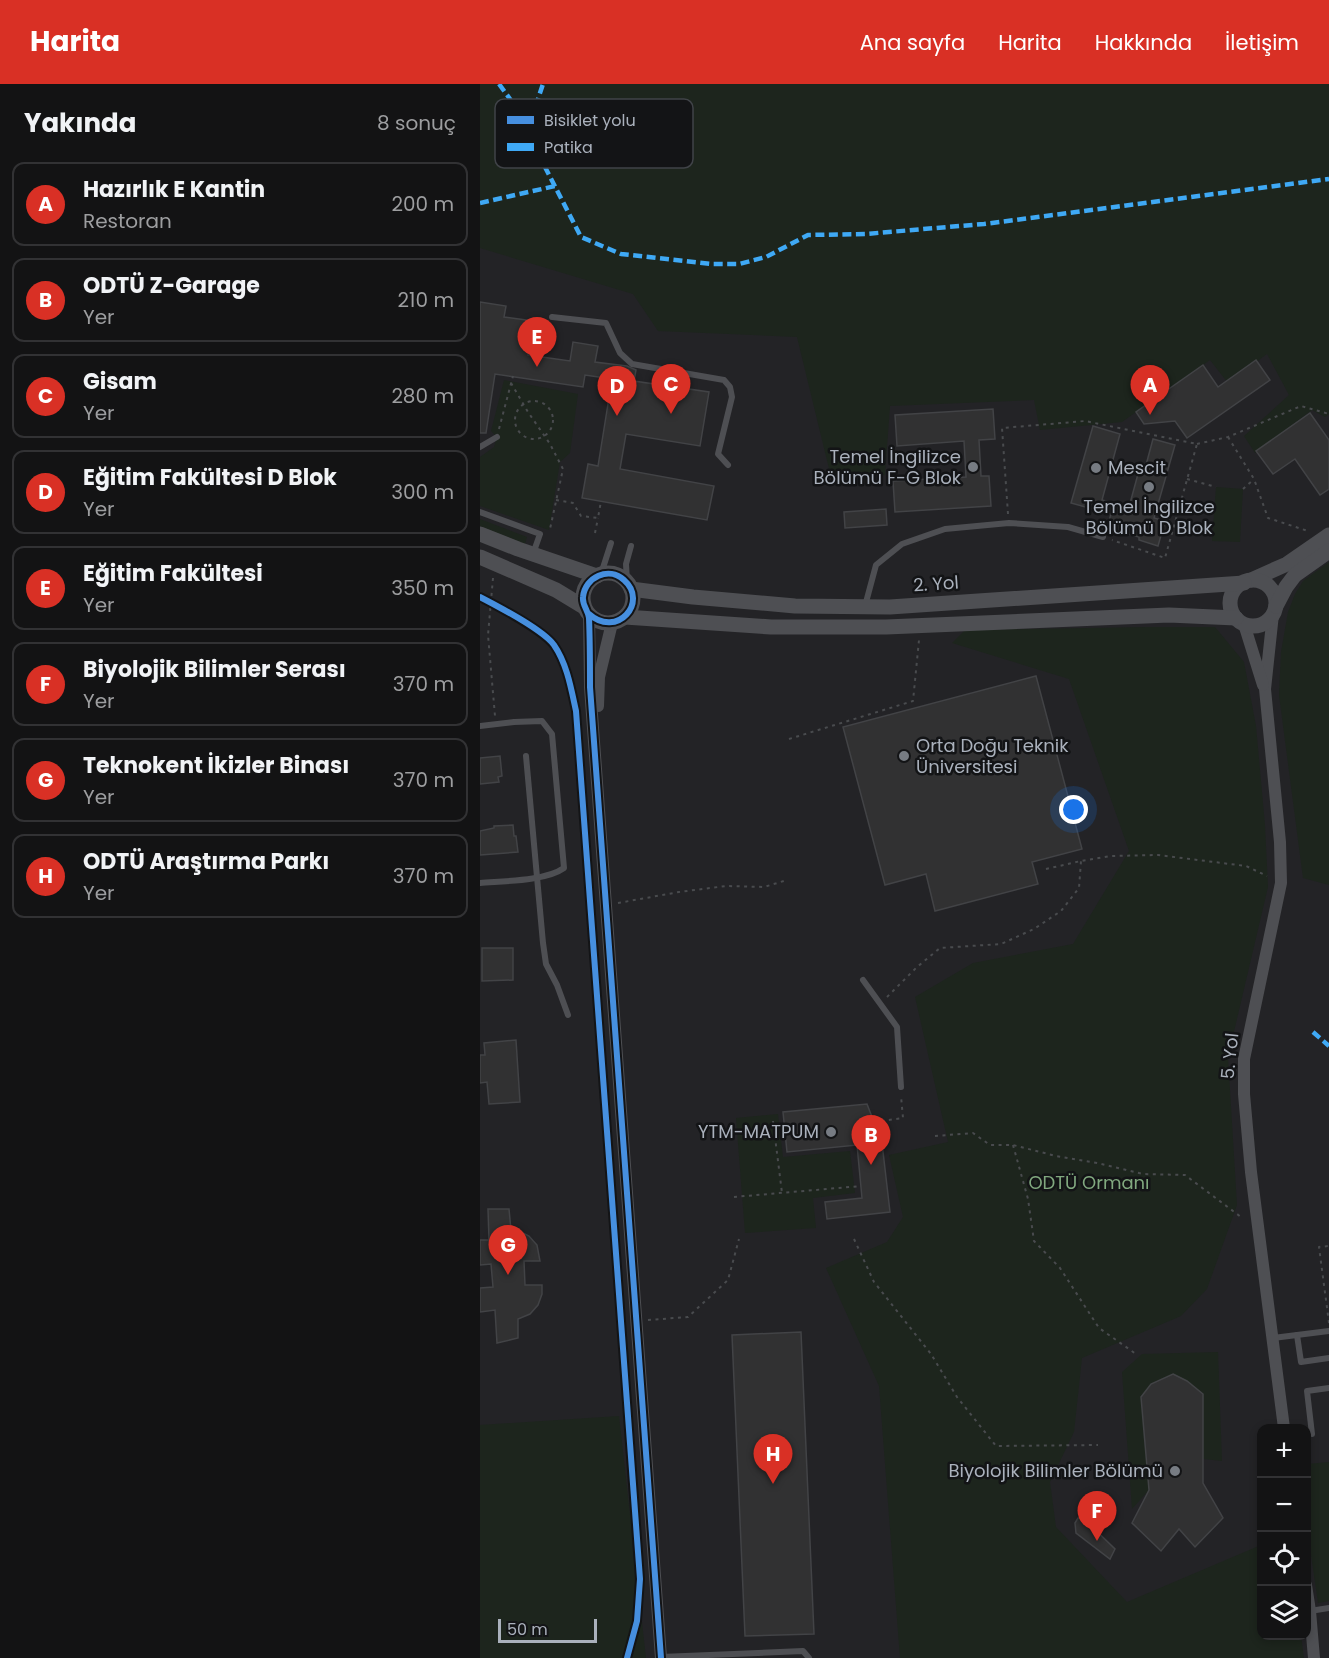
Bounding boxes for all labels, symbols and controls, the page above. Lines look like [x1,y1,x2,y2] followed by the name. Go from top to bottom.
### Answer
[30,22,120,61] text: Harita
[860,28,965,57] text: Ana sayfa
[998,28,1062,57] text: Harita
[1095,28,1192,57] text: Hakkında
[1225,28,1299,57] text: İletişim
[495,99,693,168] legend
[24,105,136,141] text: Yakında
[377,109,456,137] text: 8 sonuç
[544,109,636,132] text: Bisiklet yolu
[544,136,593,159] text: Patika
[83,174,265,205] text: Hazırlık E Kantin
[38,190,53,218] text: A
[391,190,454,218] text: 200 m
[83,207,172,235] text: Restoran
[83,270,260,301] text: ODTÜ Z-Garage
[39,286,52,314] text: B
[398,286,454,314] text: 210 m
[83,303,115,331] text: Yer
[518,318,556,367] pin: E
[652,364,690,414] pin: C
[83,366,157,397] text: Gisam
[598,366,636,416] pin: D
[1130,366,1170,415] pin: A
[38,382,53,410] text: C
[391,382,454,410] text: 280 m
[83,399,115,427] text: Yer
[814,444,962,490] place label: Temel İngilizce Bölümü F-G Blok
[1108,455,1166,480] place label: Mescit
[966,460,980,474] marker: Temel İngilizce Bölümü F-G Blok
[1089,461,1103,475] marker: Mescit
[83,462,337,493] text: Eğitim Fakültesi D Blok
[38,478,53,506] text: D
[391,478,454,506] text: 300 m
[1142,480,1156,494] marker: Temel İngilizce Bölümü D Blok
[1083,494,1215,540] place label: Temel İngilizce Bölümü D Blok
[83,495,115,523] text: Yer
[83,558,263,589] text: Eğitim Fakültesi
[912,569,959,598] street label: 2. Yol
[40,574,51,602] text: E
[391,574,454,602] text: 350 m
[83,591,115,619] text: Yer
[83,654,346,685] text: Biyolojik Bilimler Serası
[40,670,51,698] text: F
[393,670,454,698] text: 370 m
[83,687,115,715] text: Yer
[916,733,1069,779] place label: Orta Doğu Teknik Üniversitesi
[897,749,911,763] marker: Orta Doğu Teknik Üniversitesi
[83,750,349,781] text: Teknokent İkizler Binası
[38,766,53,794] text: G
[393,766,454,794] text: 370 m
[83,783,115,811] text: Yer
[1059,795,1088,824] your location
[83,846,329,877] text: ODTÜ Araştırma Parkı
[38,862,53,890] text: H
[393,862,454,890] text: 370 m
[83,879,115,907] text: Yer
[1215,1032,1244,1080] street label: 5. Yol
[852,1116,890,1165] pin: B
[698,1119,819,1144] place label: YTM-MATPUM
[824,1125,838,1139] marker: YTM-MATPUM
[1028,1170,1150,1195] park label: ODTÜ Ormanı
[489,1226,528,1275] pin: G
[1257,1424,1311,1640] map controls
[1257,1424,1311,1478] button: +
[754,1434,792,1484] pin: H
[948,1458,1163,1483] place label: Biyolojik Bilimler Bölümü
[1168,1464,1182,1478] marker: Biyolojik Bilimler Bölümü
[1257,1478,1311,1532] button: −
[1078,1492,1116,1541] pin: F
[1257,1532,1311,1586] button: locate
[1257,1586,1311,1640] button: layers
[498,1616,597,1644] scale bar
[507,1618,548,1641] text: 50 m

